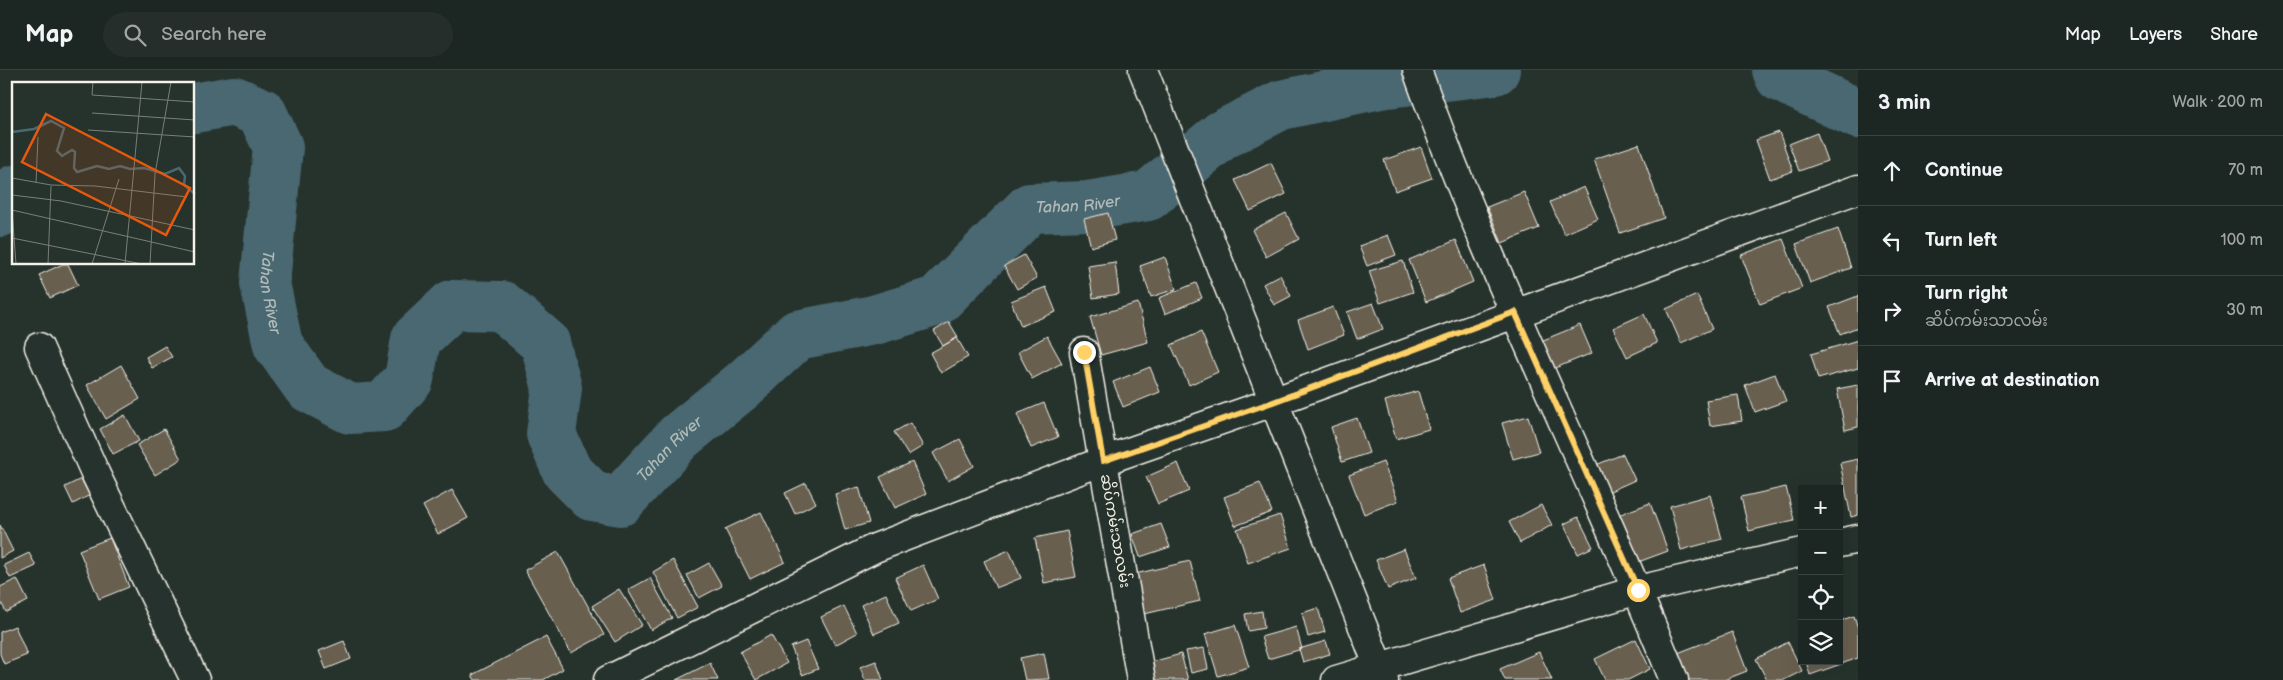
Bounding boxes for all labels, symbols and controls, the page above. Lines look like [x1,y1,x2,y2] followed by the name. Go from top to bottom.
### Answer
[103,12,453,57] search box
[25,20,73,49] text: Map
[121,21,149,49] icon: search
[161,23,267,46] text: Search here
[2065,24,2101,45] text: Map
[2129,24,2182,45] text: Layers
[2210,24,2258,45] text: Share
[12,82,195,265] inset map
[1878,90,1931,115] text: 3 min
[2173,93,2263,112] text: Walk · 200 m
[1878,157,1906,185] icon: ahead
[1925,159,2003,182] text: Continue
[2228,161,2263,180] text: 70 m
[1035,191,1123,217] water label: Tahan River
[1878,227,1906,255] icon: left
[1925,229,1997,252] text: Turn left
[2220,231,2263,250] text: 100 m
[255,250,285,337] water label: Tahan River
[1925,282,2008,305] text: Turn right
[1878,297,1906,325] icon: right
[2226,301,2263,320] text: 30 m
[1925,312,2048,331] text: ဆိပ်ကမ်းသာလမ်း
[1073,341,1096,364] route end
[1878,367,1906,395] icon: arrive
[1925,369,2100,392] text: Arrive at destination
[633,412,707,486] water label: Tahan River
[1096,472,1135,589] street label: ဆိပ်ကမ်းသာလမ်း
[1798,485,1843,665] map controls
[1798,485,1843,530] button: +
[1798,530,1843,575] button: −
[1798,575,1843,620] button: locate
[1627,579,1650,602] route start
[1798,620,1843,665] button: layers

